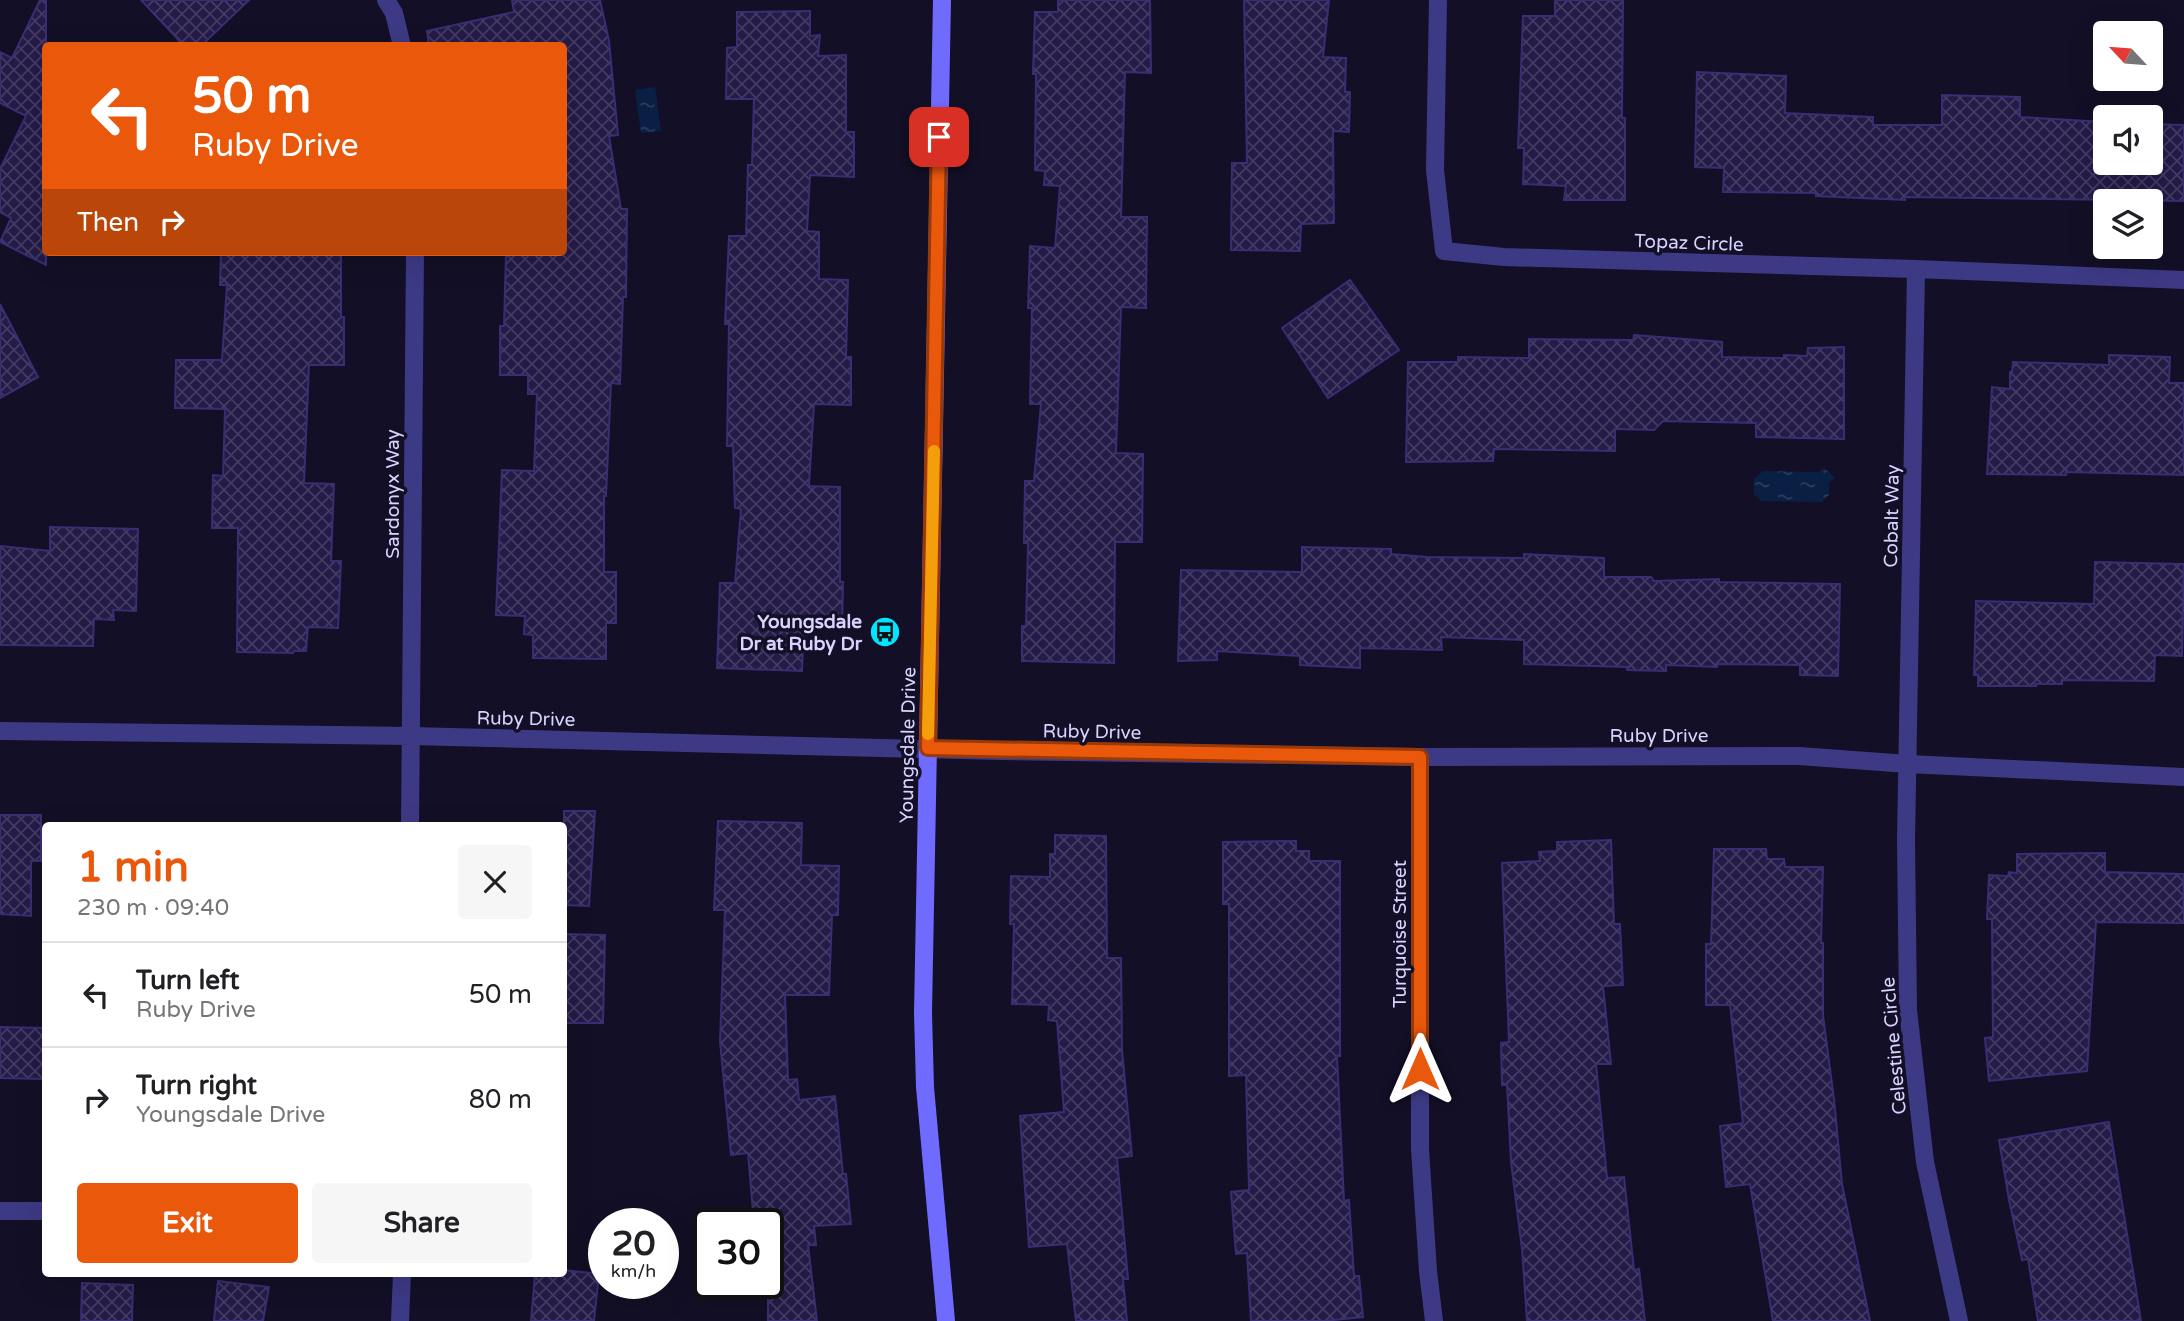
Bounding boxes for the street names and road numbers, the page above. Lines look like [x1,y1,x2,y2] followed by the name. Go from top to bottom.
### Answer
[1634,230,1744,256] street label: Topaz Circle
[382,429,404,559] street label: Sardonyx Way
[1880,464,1904,568] street label: Cobalt Way
[896,667,920,823] street label: Youngsdale Drive
[476,707,576,731] street label: Ruby Drive
[1042,720,1142,744] street label: Ruby Drive
[1610,725,1708,747] street label: Ruby Drive
[1389,860,1411,1008] street label: Turquoise Street
[1877,976,1911,1116] street label: Celestine Circle

